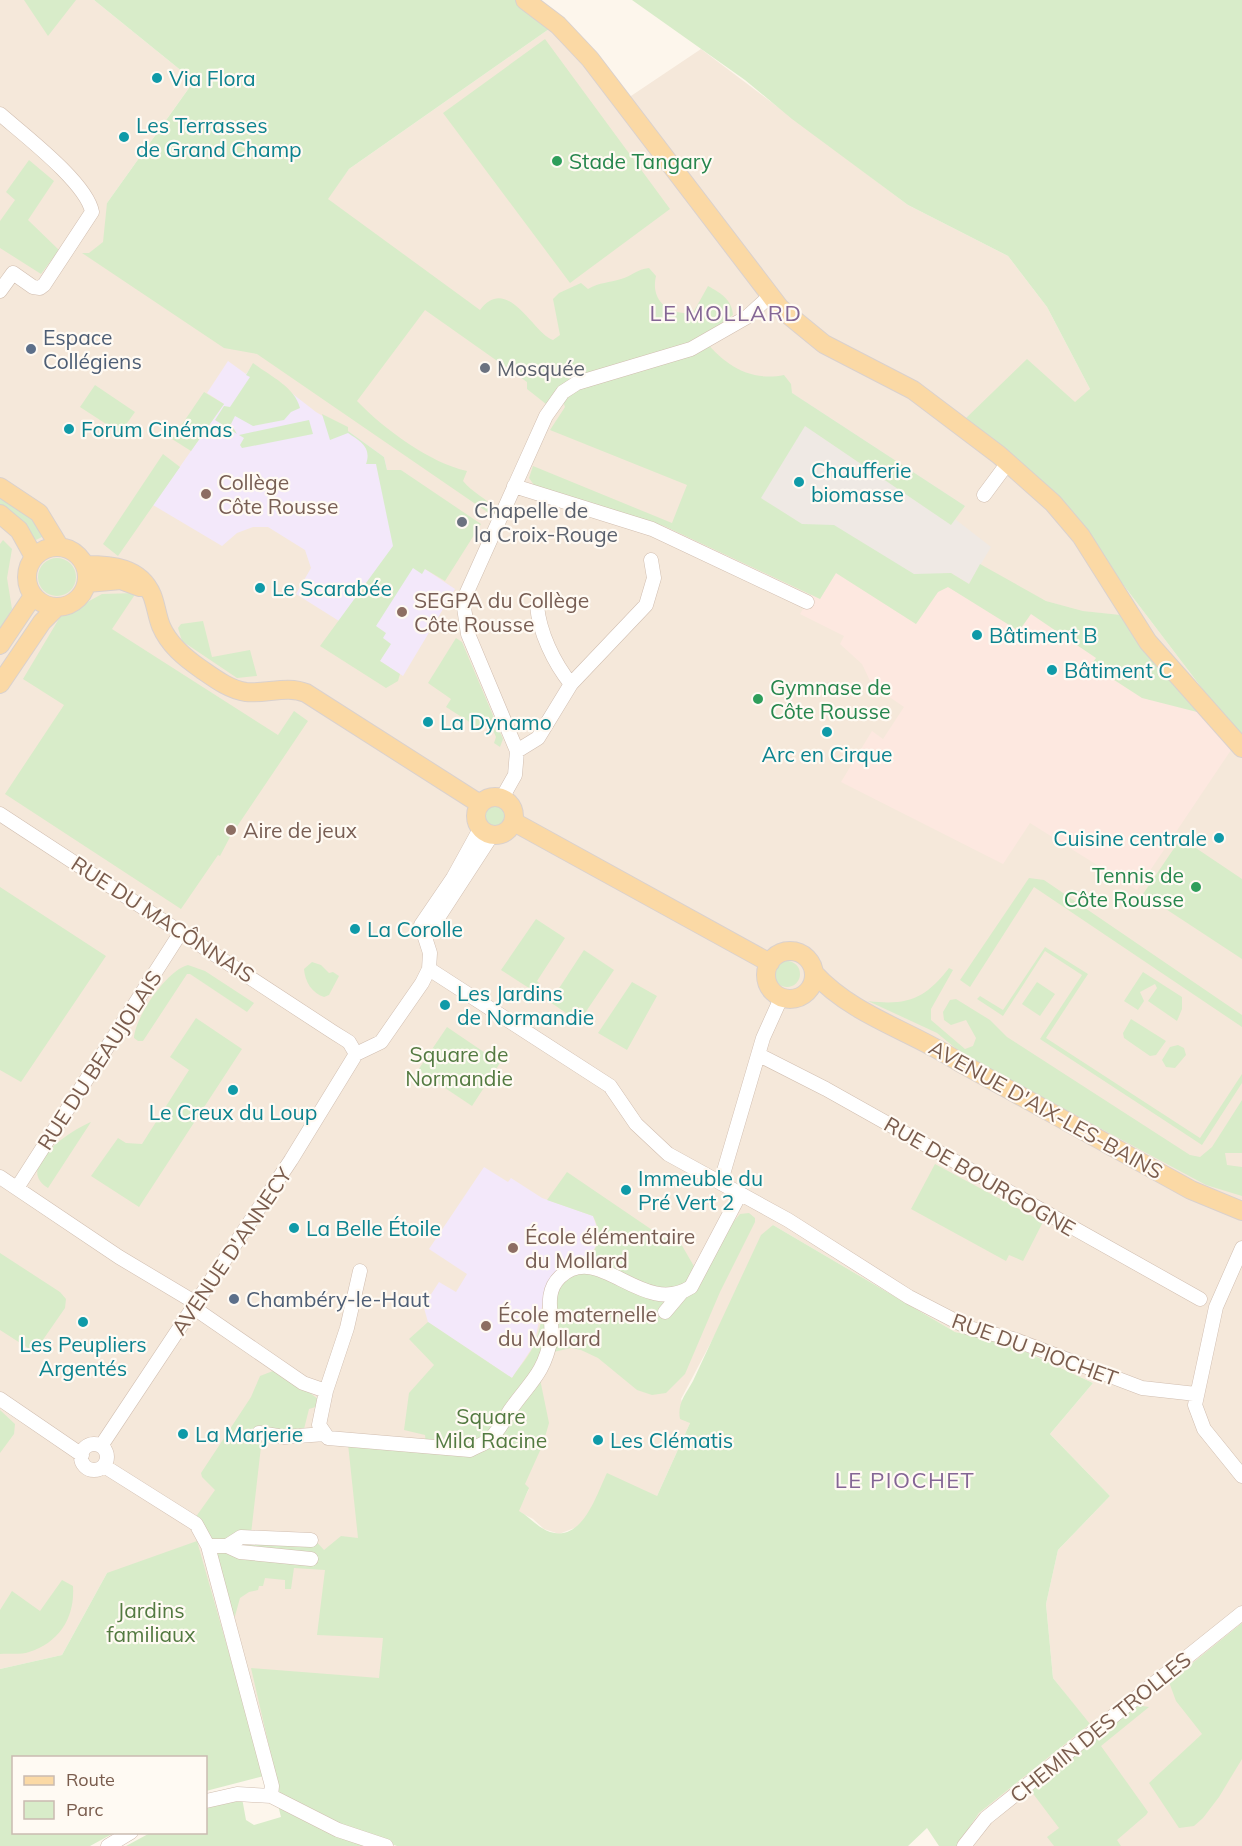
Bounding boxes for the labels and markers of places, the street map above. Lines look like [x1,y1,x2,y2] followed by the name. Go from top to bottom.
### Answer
[169,65,256,91] place label: Via Flora
[150,71,164,85] marker: Via Flora
[136,112,302,162] place label: Les Terrasses de Grand Champ
[117,130,131,144] marker: Les Terrasses de Grand Champ
[569,148,712,174] place label: Stade Tangary
[550,154,564,168] marker: Stade Tangary
[43,324,142,374] place label: Espace Collégiens
[24,342,38,356] marker: Espace Collégiens
[497,355,585,381] place label: Mosquée
[478,361,492,375] marker: Mosquée
[81,416,233,442] place label: Forum Cinémas
[62,422,76,436] marker: Forum Cinémas
[811,457,911,507] place label: Chaufferie biomasse
[218,469,338,519] place label: Collège Côte Rousse
[792,475,806,489] marker: Chaufferie biomasse
[199,487,213,501] marker: Collège Côte Rousse
[474,497,618,547] place label: Chapelle de la Croix-Rouge
[455,515,469,529] marker: Chapelle de la Croix-Rouge
[272,575,392,601] place label: Le Scarabée
[253,581,267,595] marker: Le Scarabée
[414,587,589,637] place label: SEGPA du Collège Côte Rousse
[395,605,409,619] marker: SEGPA du Collège Côte Rousse
[989,622,1098,648] place label: Bâtiment B
[970,628,984,642] marker: Bâtiment B
[1064,657,1173,683] place label: Bâtiment C
[1045,663,1059,677] marker: Bâtiment C
[770,674,891,724] place label: Gymnase de Côte Rousse
[751,692,765,706] marker: Gymnase de Côte Rousse
[440,709,552,735] place label: La Dynamo
[421,715,435,729] marker: La Dynamo
[820,725,834,739] marker: Arc en Cirque
[761,741,893,767] place label: Arc en Cirque
[243,817,357,843] place label: Aire de jeux
[224,823,238,837] marker: Aire de jeux
[1053,825,1207,851] place label: Cuisine centrale
[1212,831,1226,845] marker: Cuisine centrale
[1064,862,1184,912] place label: Tennis de Côte Rousse
[1189,880,1203,894] marker: Tennis de Côte Rousse
[367,916,463,942] place label: La Corolle
[348,922,362,936] marker: La Corolle
[457,980,594,1030] place label: Les Jardins de Normandie
[438,998,452,1012] marker: Les Jardins de Normandie
[226,1083,240,1097] marker: Le Creux du Loup
[149,1099,317,1125] place label: Le Creux du Loup
[638,1165,763,1215] place label: Immeuble du Pré Vert 2
[619,1183,633,1197] marker: Immeuble du Pré Vert 2
[306,1215,441,1241] place label: La Belle Étoile
[287,1221,301,1235] marker: La Belle Étoile
[525,1223,695,1273] place label: École élémentaire du Mollard
[506,1241,520,1255] marker: École élémentaire du Mollard
[246,1286,430,1312] place label: Chambéry-le-Haut
[227,1292,241,1306] marker: Chambéry-le-Haut
[498,1301,657,1351] place label: École maternelle du Mollard
[76,1315,90,1329] marker: Les Peupliers Argentés
[479,1319,493,1333] marker: École maternelle du Mollard
[19,1331,147,1381] place label: Les Peupliers Argentés
[195,1421,303,1447] place label: La Marjerie
[176,1427,190,1441] marker: La Marjerie
[610,1427,733,1453] place label: Les Clématis
[591,1433,605,1447] marker: Les Clématis

